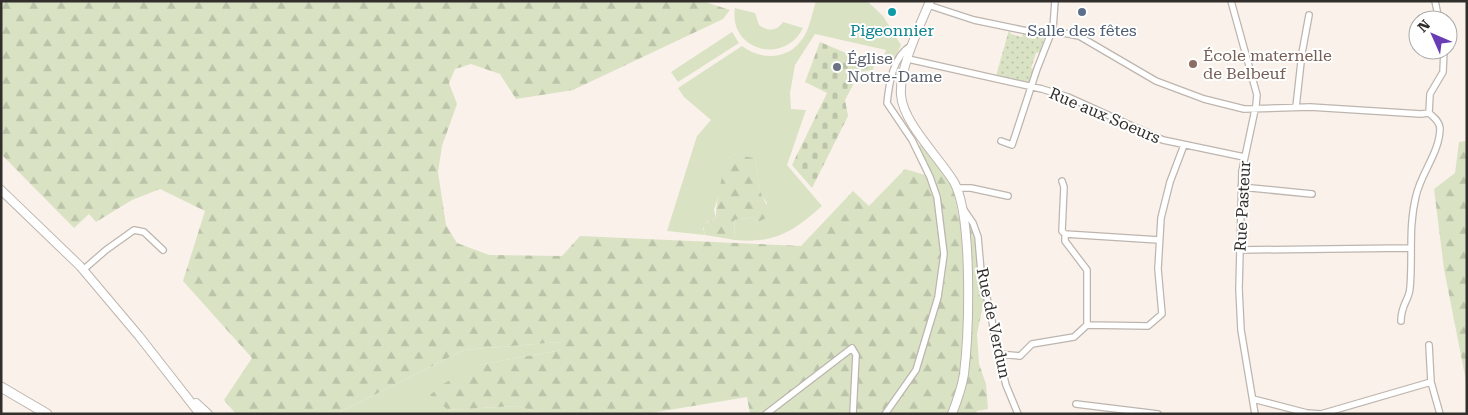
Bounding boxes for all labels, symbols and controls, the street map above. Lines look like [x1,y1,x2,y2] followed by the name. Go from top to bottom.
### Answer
[886,6,898,18] marker: Pigeonnier
[1076,6,1088,18] marker: Salle des fêtes
[1408,10,1458,60] north arrow
[1414,16,1433,35] text: N
[850,21,934,40] place label: Pigeonnier
[1027,21,1137,40] place label: Salle des fêtes
[1203,46,1332,83] place label: École maternelle de Belbeuf
[847,49,942,86] place label: Église Notre-Dame
[1187,58,1199,70] marker: École maternelle de Belbeuf
[831,61,843,73] marker: Église Notre-Dame
[1047,84,1163,148] street label: Rue aux Soeurs
[1231,160,1254,252] street label: Rue Pasteur
[972,266,1015,380] street label: Rue de Verdun

